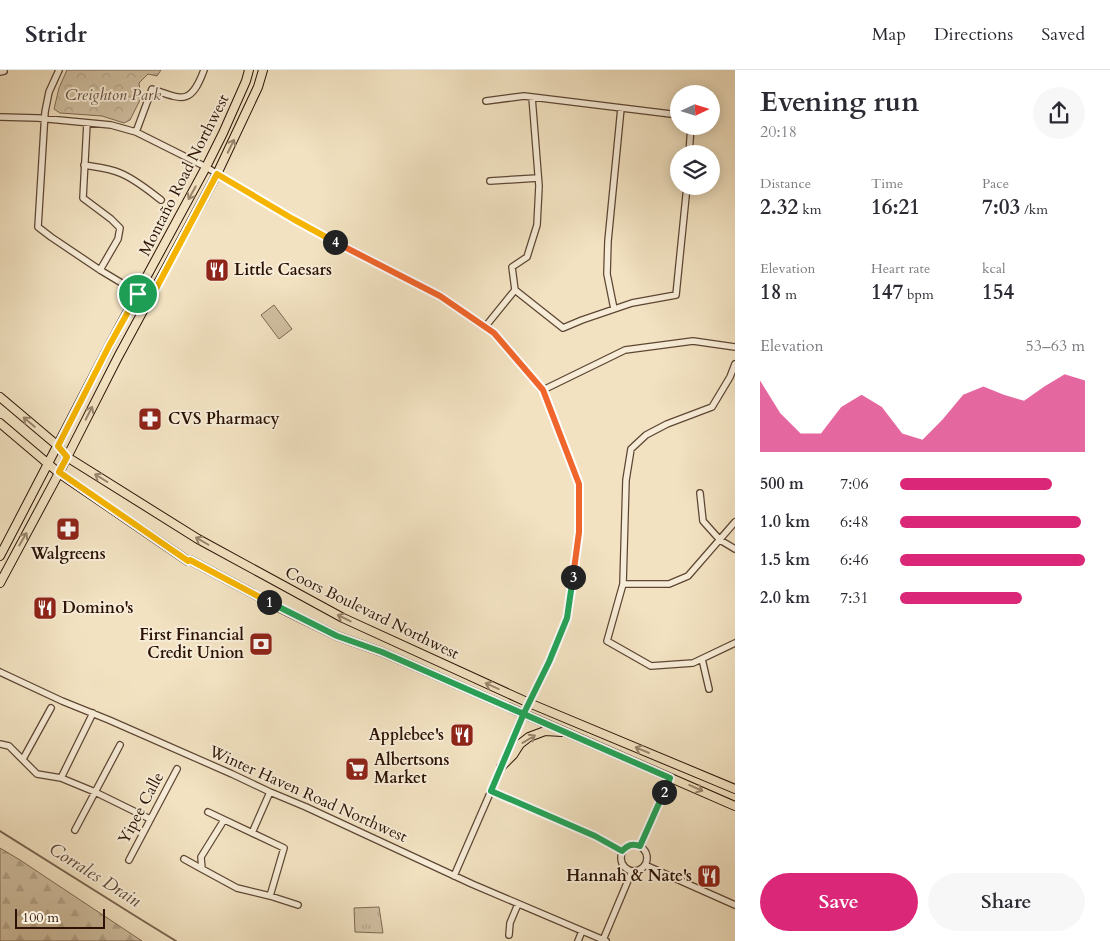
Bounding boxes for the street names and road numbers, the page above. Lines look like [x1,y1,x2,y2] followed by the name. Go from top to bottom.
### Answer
[134,90,234,260] street label: Montaño Road Northwest
[281,561,463,665] street label: Coors Boulevard Northwest
[205,740,411,848] street label: Winter Haven Road Northwest
[113,768,169,848] street label: Yipee Calle

